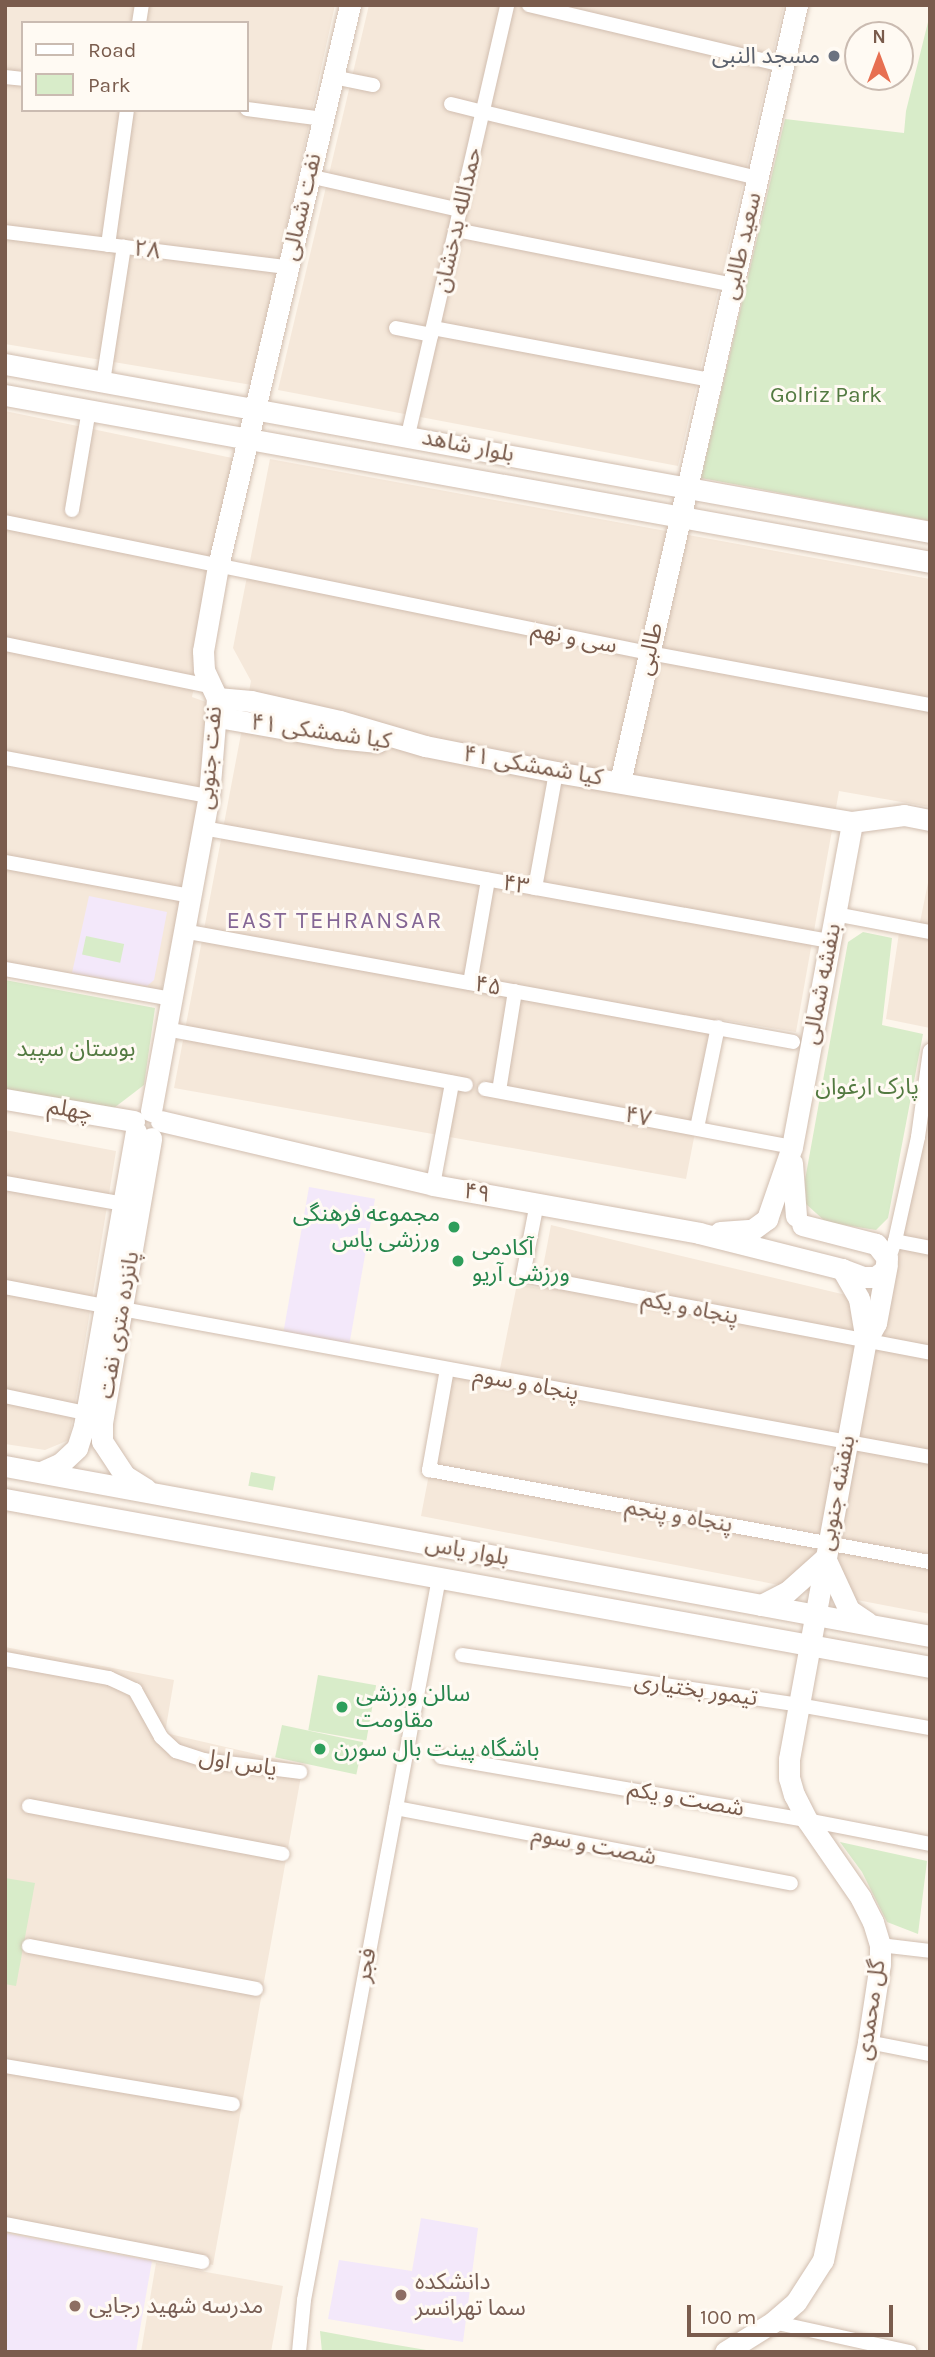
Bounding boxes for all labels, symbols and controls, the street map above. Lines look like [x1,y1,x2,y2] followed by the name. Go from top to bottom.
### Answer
[21,21,248,112] legend
[844,21,914,91] north arrow
[872,26,886,48] text: N
[88,38,136,62] text: Road
[712,42,820,70] place label: مسجد النبی
[826,48,842,64] marker: مسجد النبی
[88,73,131,97] text: Park
[428,145,488,295] street label: حمدالله بدخشان
[276,151,328,263] street label: نفت شمالی
[716,190,768,302] street label: سعید طالبی
[132,235,162,265] street label: ۲۸
[770,381,882,409] park label: Golriz Park
[419,424,517,468] street label: بلوار شاهد
[529,616,619,660] street label: سی و نهم
[631,620,669,678] street label: طالبی
[192,705,228,811] street label: نفت جنوبی
[249,708,393,756] street label: کیا شمشکی ۴۱
[461,740,605,792] street label: ۴۱ کیا شمشکی
[501,869,531,901] street label: ۴۳
[228,907,442,935] district label: EAST TEHRANSAR
[797,921,847,1047] street label: بنفشه شمالی
[473,970,503,1002] street label: ۴۵
[17,1035,135,1063] park label: بوستان سپید
[815,1073,919,1101] park label: پارک ارغوان
[45,1092,95,1128] street label: چهلم
[622,1101,654,1133] street label: ۴۷
[462,1177,492,1209] street label: ۴۹
[293,1200,440,1254] place label: مجموعه فرهنگی ورزشی یاس
[446,1219,462,1235] marker: مجموعه فرهنگی ورزشی یاس
[472,1234,570,1288] place label: آکادمی ورزشی آریو
[92,1249,146,1401] street label: پانزده متری نفت
[450,1253,466,1269] marker: آکادمی ورزشی آریو
[639,1285,741,1331] street label: پنجاه و یکم
[471,1361,581,1407] street label: پنجاه و سوم
[812,1433,862,1553] street label: بنفشه جنوبی
[623,1493,735,1539] street label: پنجاه و پنجم
[423,1530,511,1572] street label: بلوار یاس
[633,1668,759,1712] street label: تیمور بختیاری
[356,1680,470,1734] place label: سالن ورزشی مقاومت
[334,1699,350,1715] marker: سالن ورزشی مقاومت
[334,1735,539,1763] place label: باشگاه پینت بال سورن
[312,1741,328,1757] marker: باشگاه پینت بال سورن
[197,1743,279,1783] street label: یاس اول
[626,1775,746,1823] street label: شصت و یکم
[529,1820,659,1872] street label: شصت و سوم
[349,1946,383,1984] street label: فجر
[850,1958,892,2062] street label: گل محمدی
[415,2268,526,2322] place label: دانشکده سما تهرانسر
[393,2287,409,2303] marker: دانشکده سما تهرانسر
[690,2290,897,2334] scale bar
[89,2292,263,2320] place label: مدرسه شهید رجایی
[67,2298,83,2314] marker: مدرسه شهید رجایی
[700,2305,757,2329] text: 100 m

